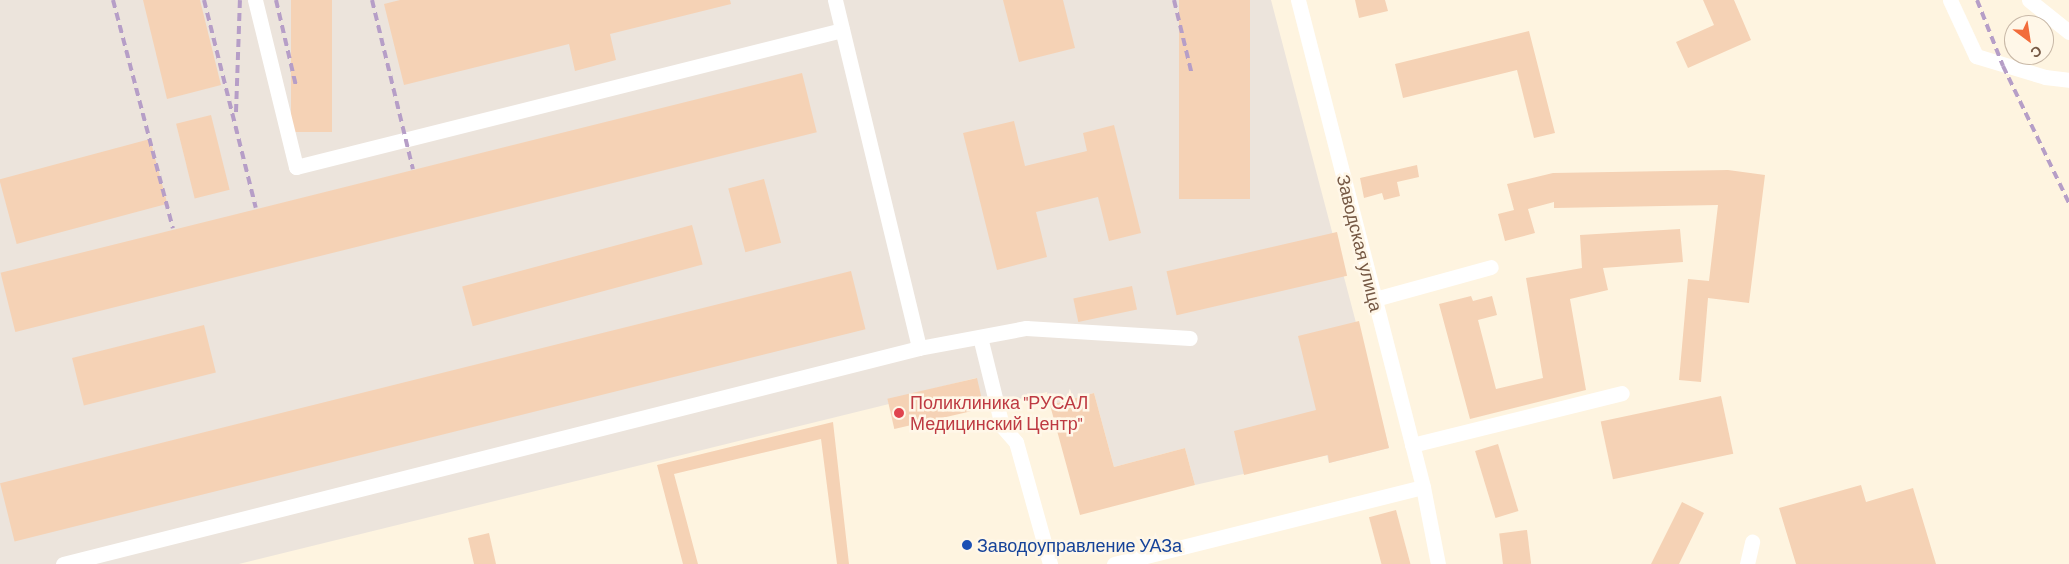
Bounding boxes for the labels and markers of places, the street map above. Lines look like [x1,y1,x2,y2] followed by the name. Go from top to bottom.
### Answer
[910,392,1088,434] place label: Поликлиника "РУСАЛ Медицинский Центр"
[892,406,906,420] marker: Поликлиника "РУСАЛ Медицинский Центр"
[977,534,1182,556] place label: Заводоуправление УАЗа
[961,539,973,551] marker: Заводоуправление УАЗа

